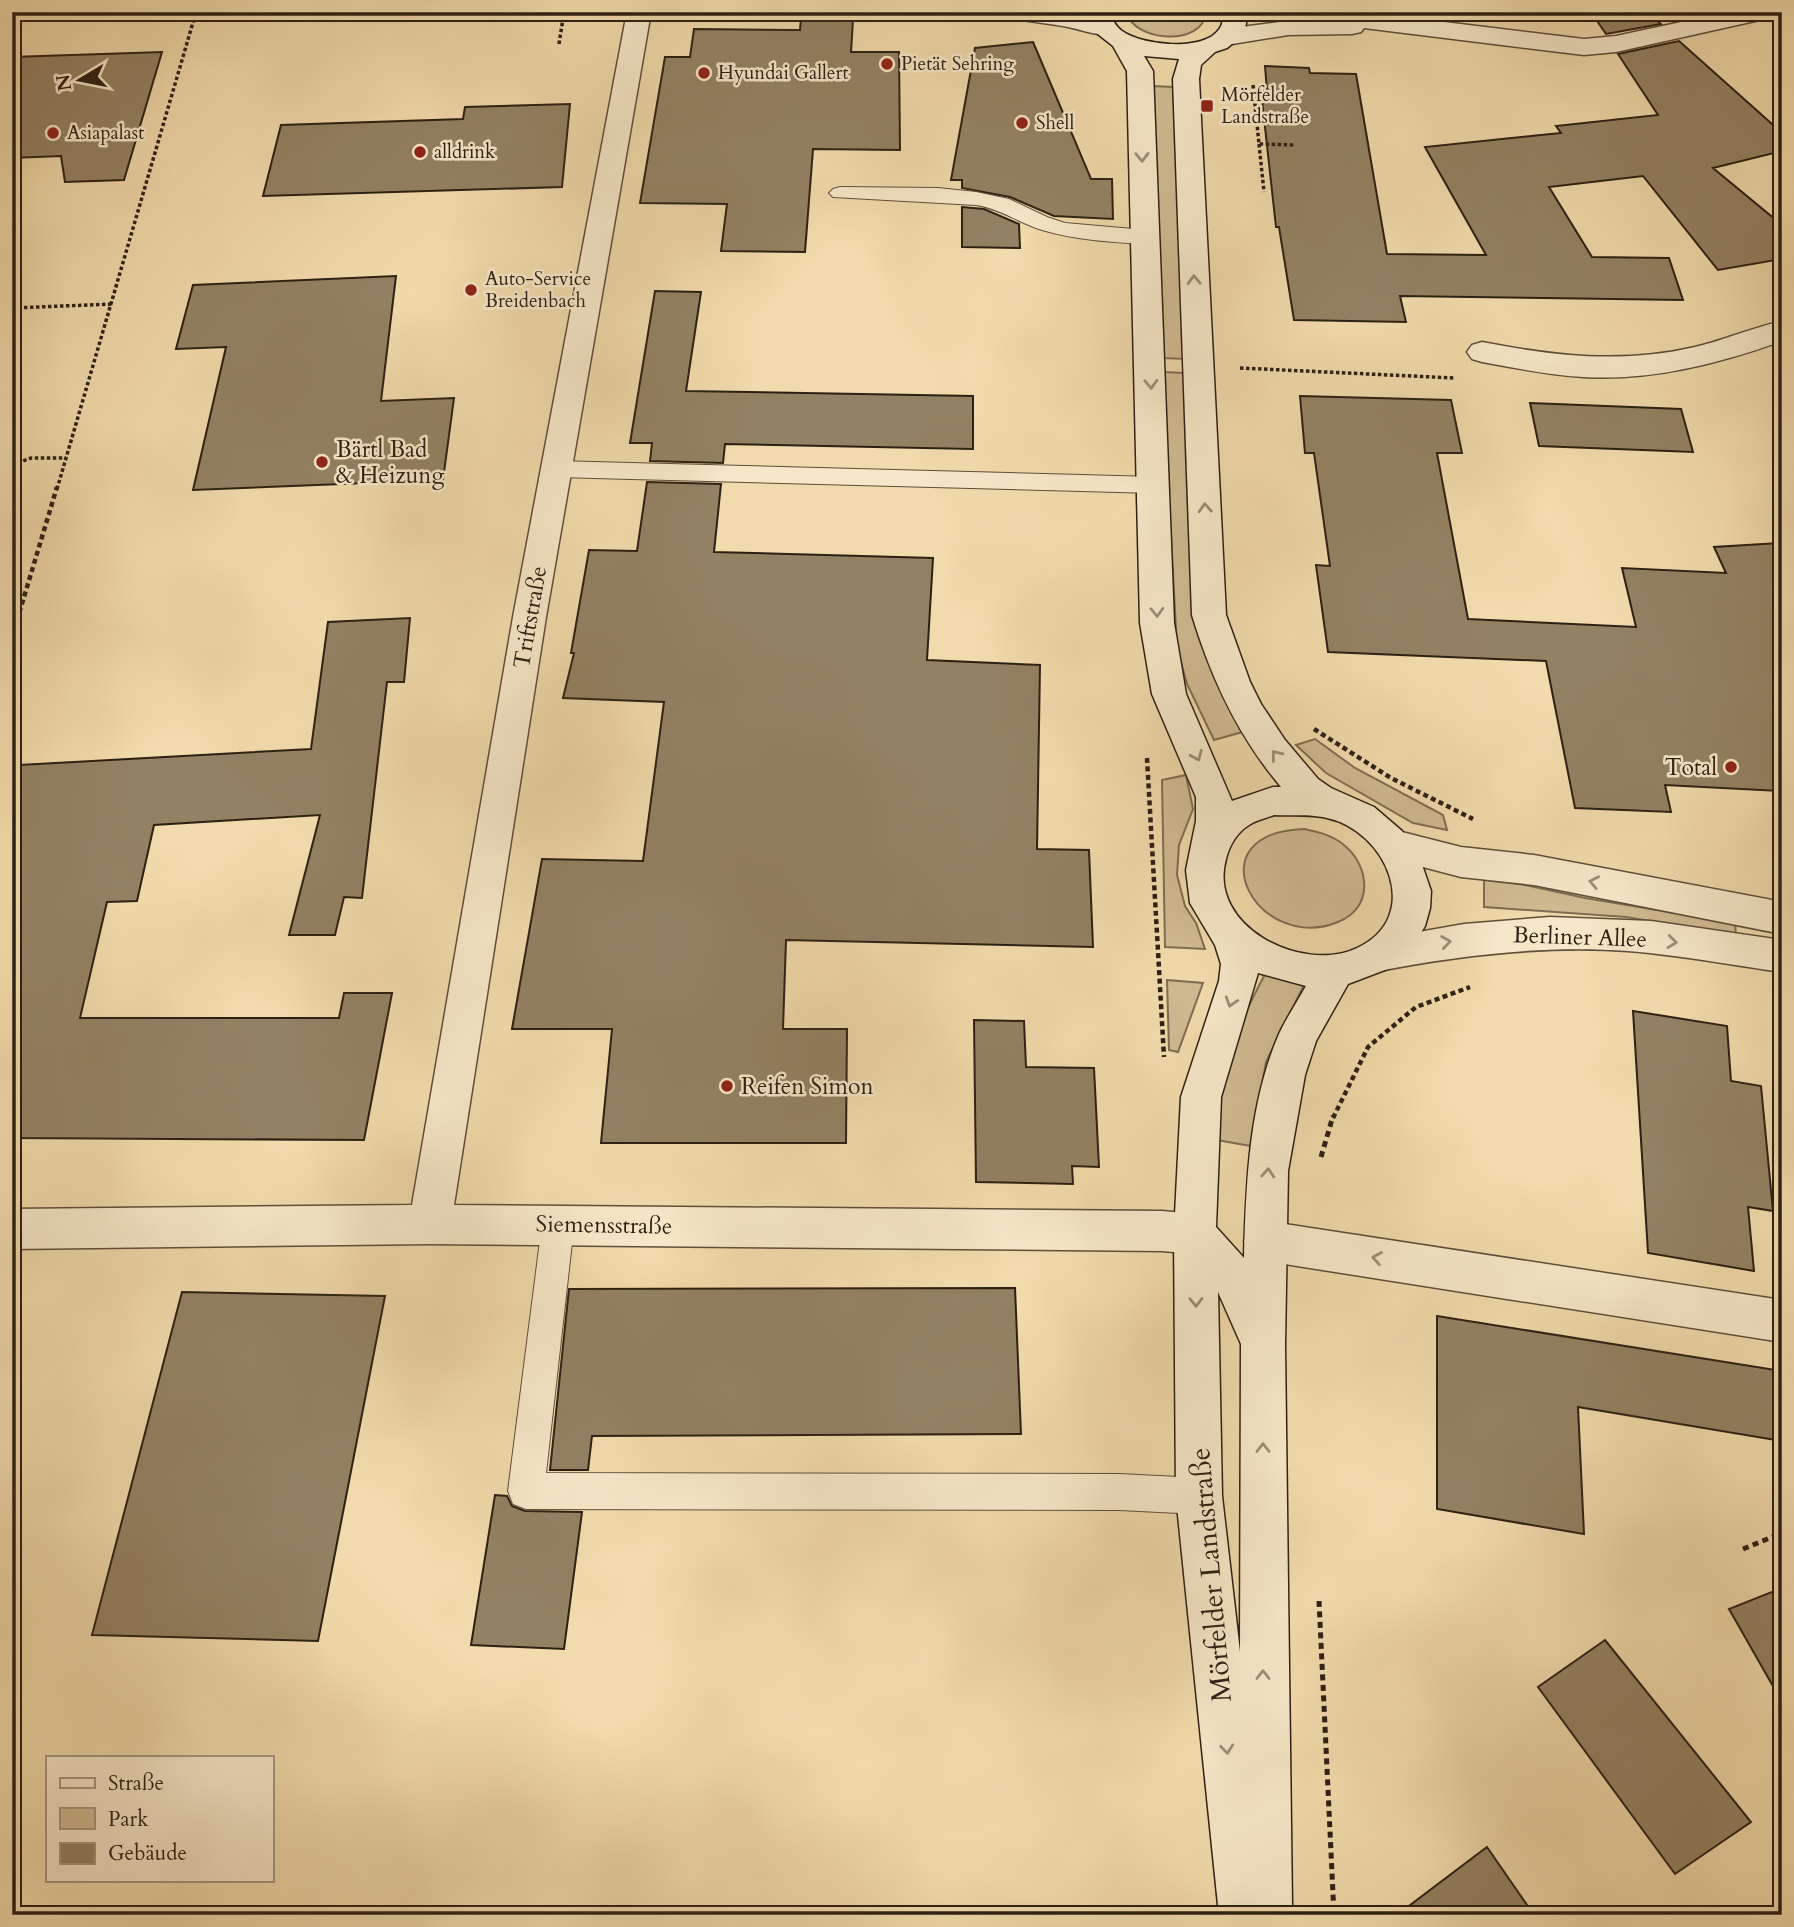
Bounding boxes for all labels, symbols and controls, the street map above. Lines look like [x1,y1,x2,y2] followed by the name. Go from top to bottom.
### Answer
[46,46,116,116] north arrow
[901,51,1014,77] place label: Pietät Sehring
[879,56,895,72] marker: Pietät Sehring
[718,60,848,86] place label: Hyundai Gallert
[696,65,712,81] marker: Hyundai Gallert
[50,72,78,93] text: N
[1221,82,1309,130] place label: Mörfelder Landstraße
[1199,98,1215,114] marker: Mörfelder Landstraße
[1036,110,1074,136] place label: Shell
[1014,115,1030,131] marker: Shell
[67,120,144,146] place label: Asiapalast
[45,125,61,141] marker: Asiapalast
[434,139,496,165] place label: alldrink
[412,144,428,160] marker: alldrink
[1134,152,1150,163] one-way arrow
[485,266,591,314] place label: Auto-Service Breidenbach
[1187,275,1202,286] one-way arrow
[463,282,479,298] marker: Auto-Service Breidenbach
[1143,379,1158,390] one-way arrow
[336,434,444,491] place label: Bärtl Bad & Heizung
[314,454,330,470] marker: Bärtl Bad & Heizung
[1198,502,1213,513] one-way arrow
[506,563,554,671] street label: Triftstraße
[1150,606,1165,617] one-way arrow
[1189,749,1203,761] one-way arrow
[1272,750,1285,763] one-way arrow
[1665,752,1717,783] place label: Total
[1723,759,1739,775] marker: Total
[1588,875,1600,890] one-way arrow
[1513,919,1647,955] street label: Berliner Allee
[1667,934,1678,949] one-way arrow
[1440,935,1452,950] one-way arrow
[1225,996,1240,1008] one-way arrow
[741,1071,874,1102] place label: Reifen Simon
[719,1078,735,1094] marker: Reifen Simon
[1260,1167,1275,1178] one-way arrow
[535,1208,673,1242] street label: Siemensstraße
[1371,1251,1383,1266] one-way arrow
[1188,1297,1204,1308] one-way arrow
[1255,1442,1271,1452] one-way arrow
[1181,1446,1241,1704] street label: Mörfelder Landstraße
[1255,1669,1271,1680] one-way arrow
[1219,1743,1234,1754] one-way arrow
[46,1756,273,1882] legend
[108,1769,164,1798] text: Straße
[108,1805,149,1834] text: Park
[108,1839,187,1868] text: Gebäude

